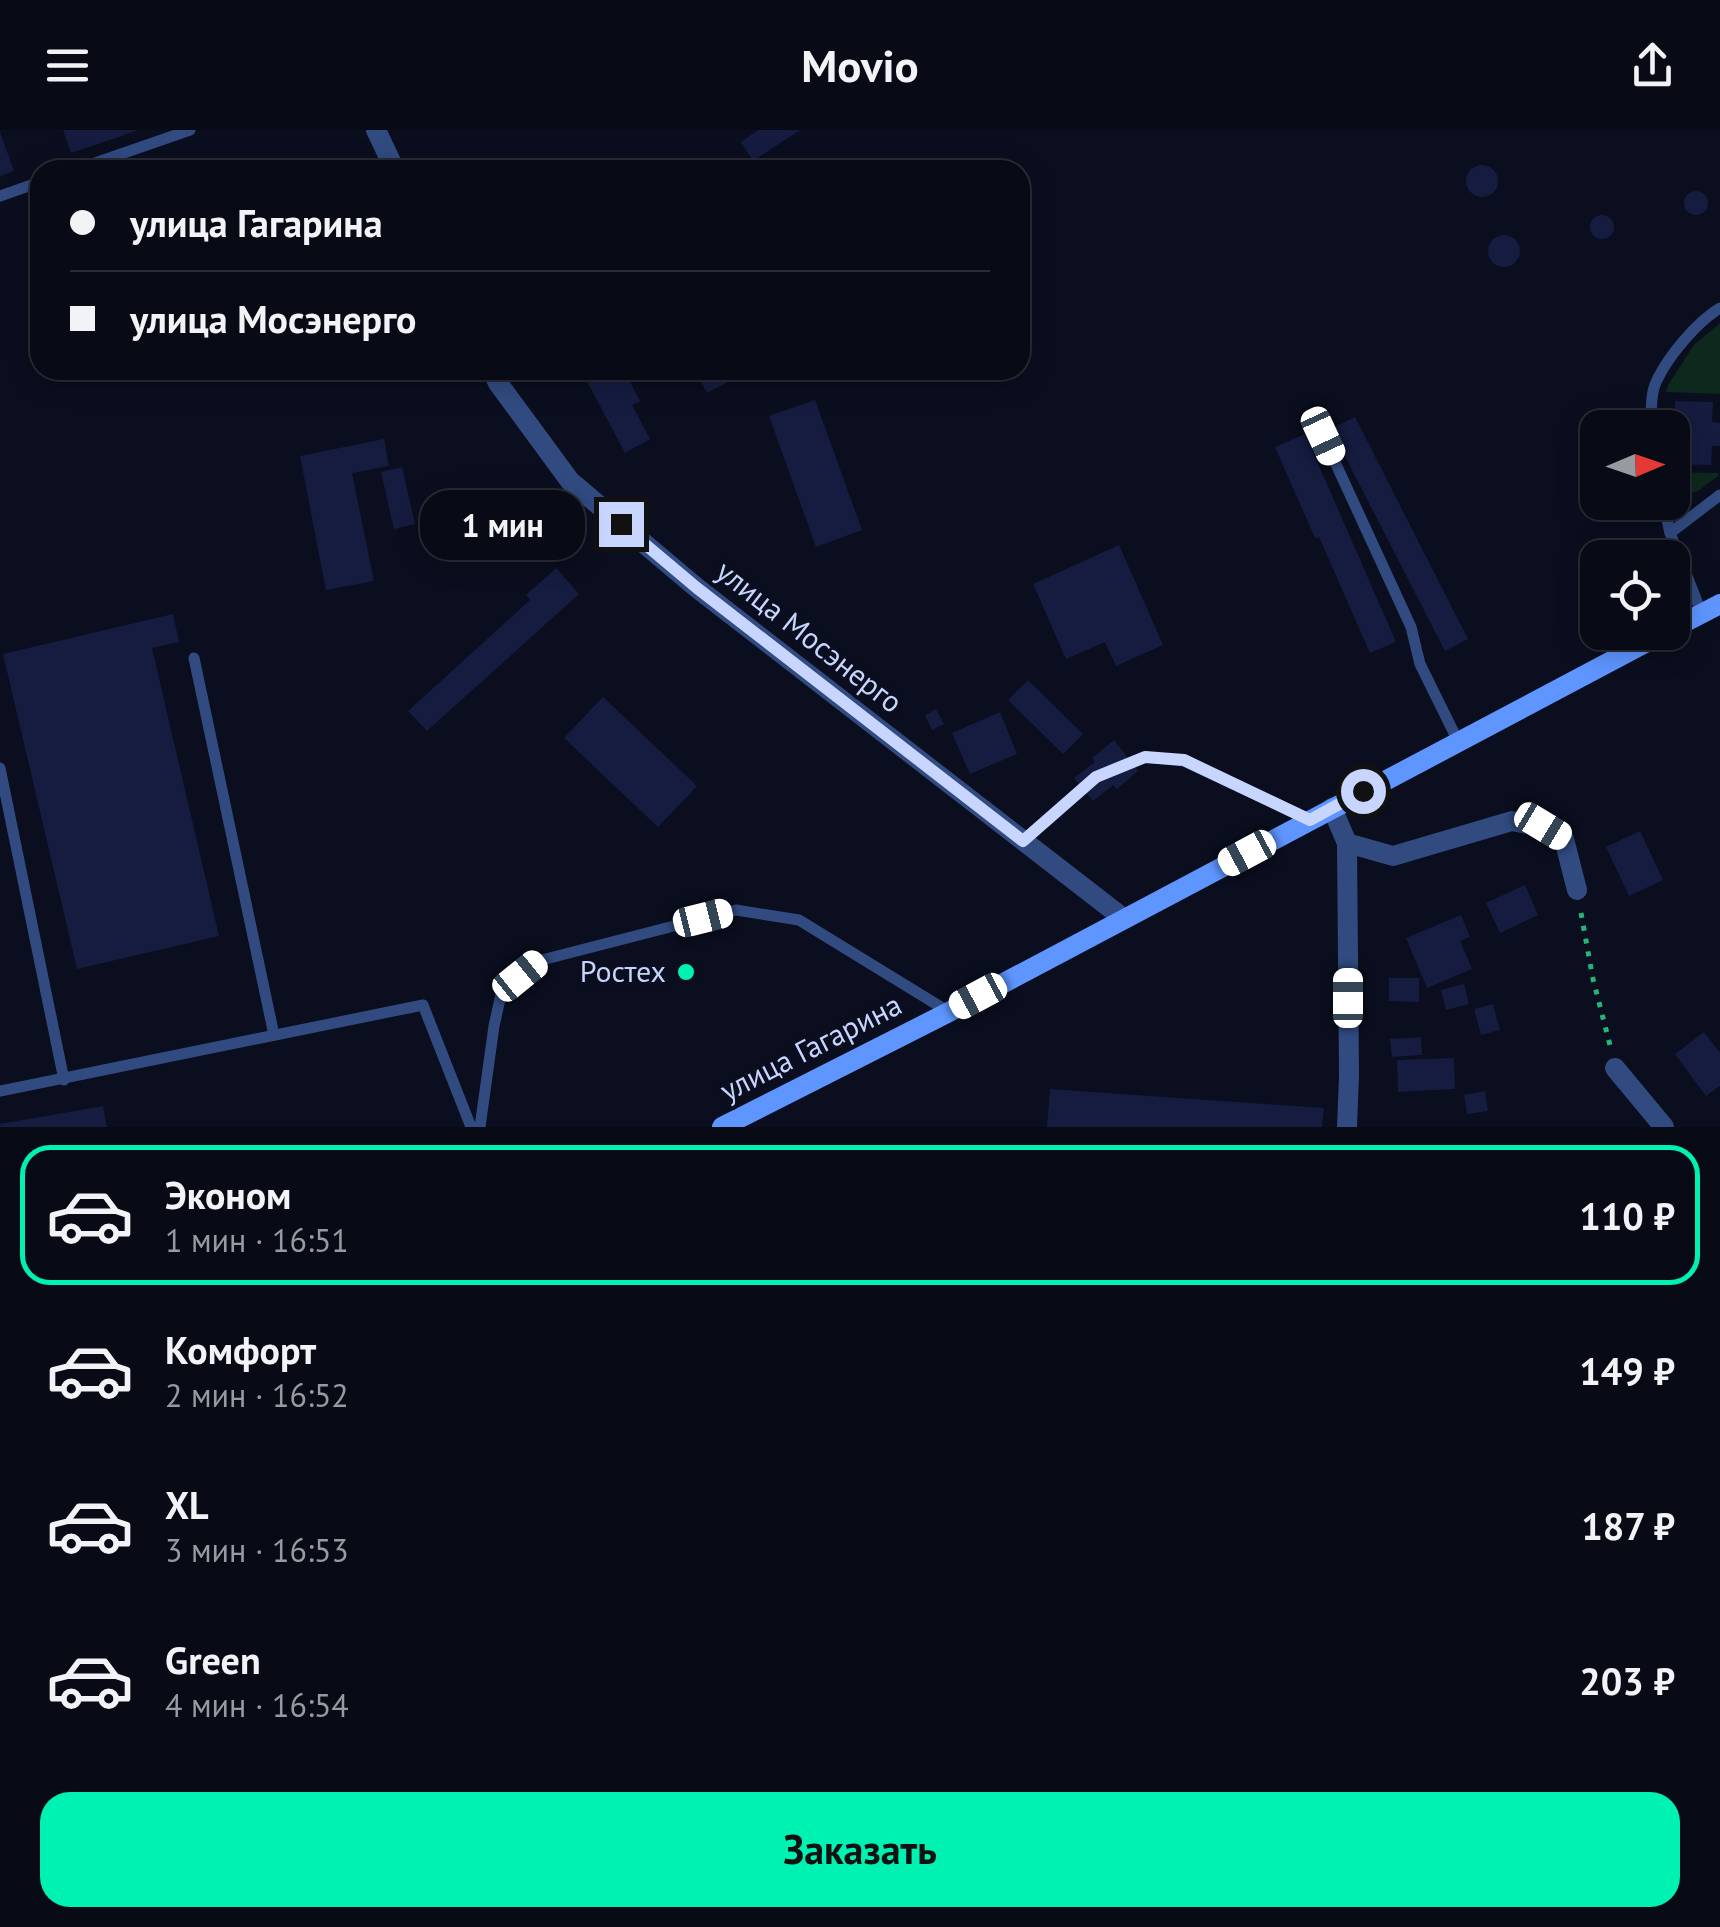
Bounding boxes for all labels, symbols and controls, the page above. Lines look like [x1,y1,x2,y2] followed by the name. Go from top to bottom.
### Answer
[801,36,919,94] text: Movio
[40,38,95,93] icon: menu
[1625,38,1680,93] icon: share
[130,198,383,247] text: улица Гагарина
[130,294,417,343] text: улица Мосэнерго
[1297,402,1349,470] car
[1580,410,1690,520] north arrow
[1580,410,1690,650] map controls
[421,489,586,559] callout: 1 мин
[599,502,644,547] route end
[461,504,544,546] text: 1 мин
[1580,540,1690,650] button: locate
[709,551,911,721] street label: улица Мосэнерго
[1341,769,1386,814] route start
[1510,798,1576,854] car
[1213,826,1281,880] car
[670,896,736,940] car
[487,945,553,1007] car
[580,951,666,990] place label: Ростех
[675,961,697,983] marker: Ростех
[1333,968,1363,1028] car
[944,969,1012,1023] car
[713,984,908,1109] street label: улица Гагарина
[45,1170,135,1260] icon: car
[165,1170,291,1219] text: Эконом
[1579,1191,1675,1240] text: 110 ₽
[165,1219,349,1261] text: 1 мин · 16:51
[45,1325,135,1415] icon: car
[165,1325,316,1374] text: Комфорт
[1579,1346,1675,1395] text: 149 ₽
[165,1374,349,1416] text: 2 мин · 16:52
[45,1480,135,1570] icon: car
[165,1480,209,1529] text: XL
[1581,1501,1675,1550] text: 187 ₽
[165,1529,349,1571] text: 3 мин · 16:53
[45,1635,135,1725] icon: car
[165,1635,261,1684] text: Green
[1579,1656,1675,1705] text: 203 ₽
[165,1684,349,1726] text: 4 мин · 16:54
[40,1792,1680,1907] button: Заказать

